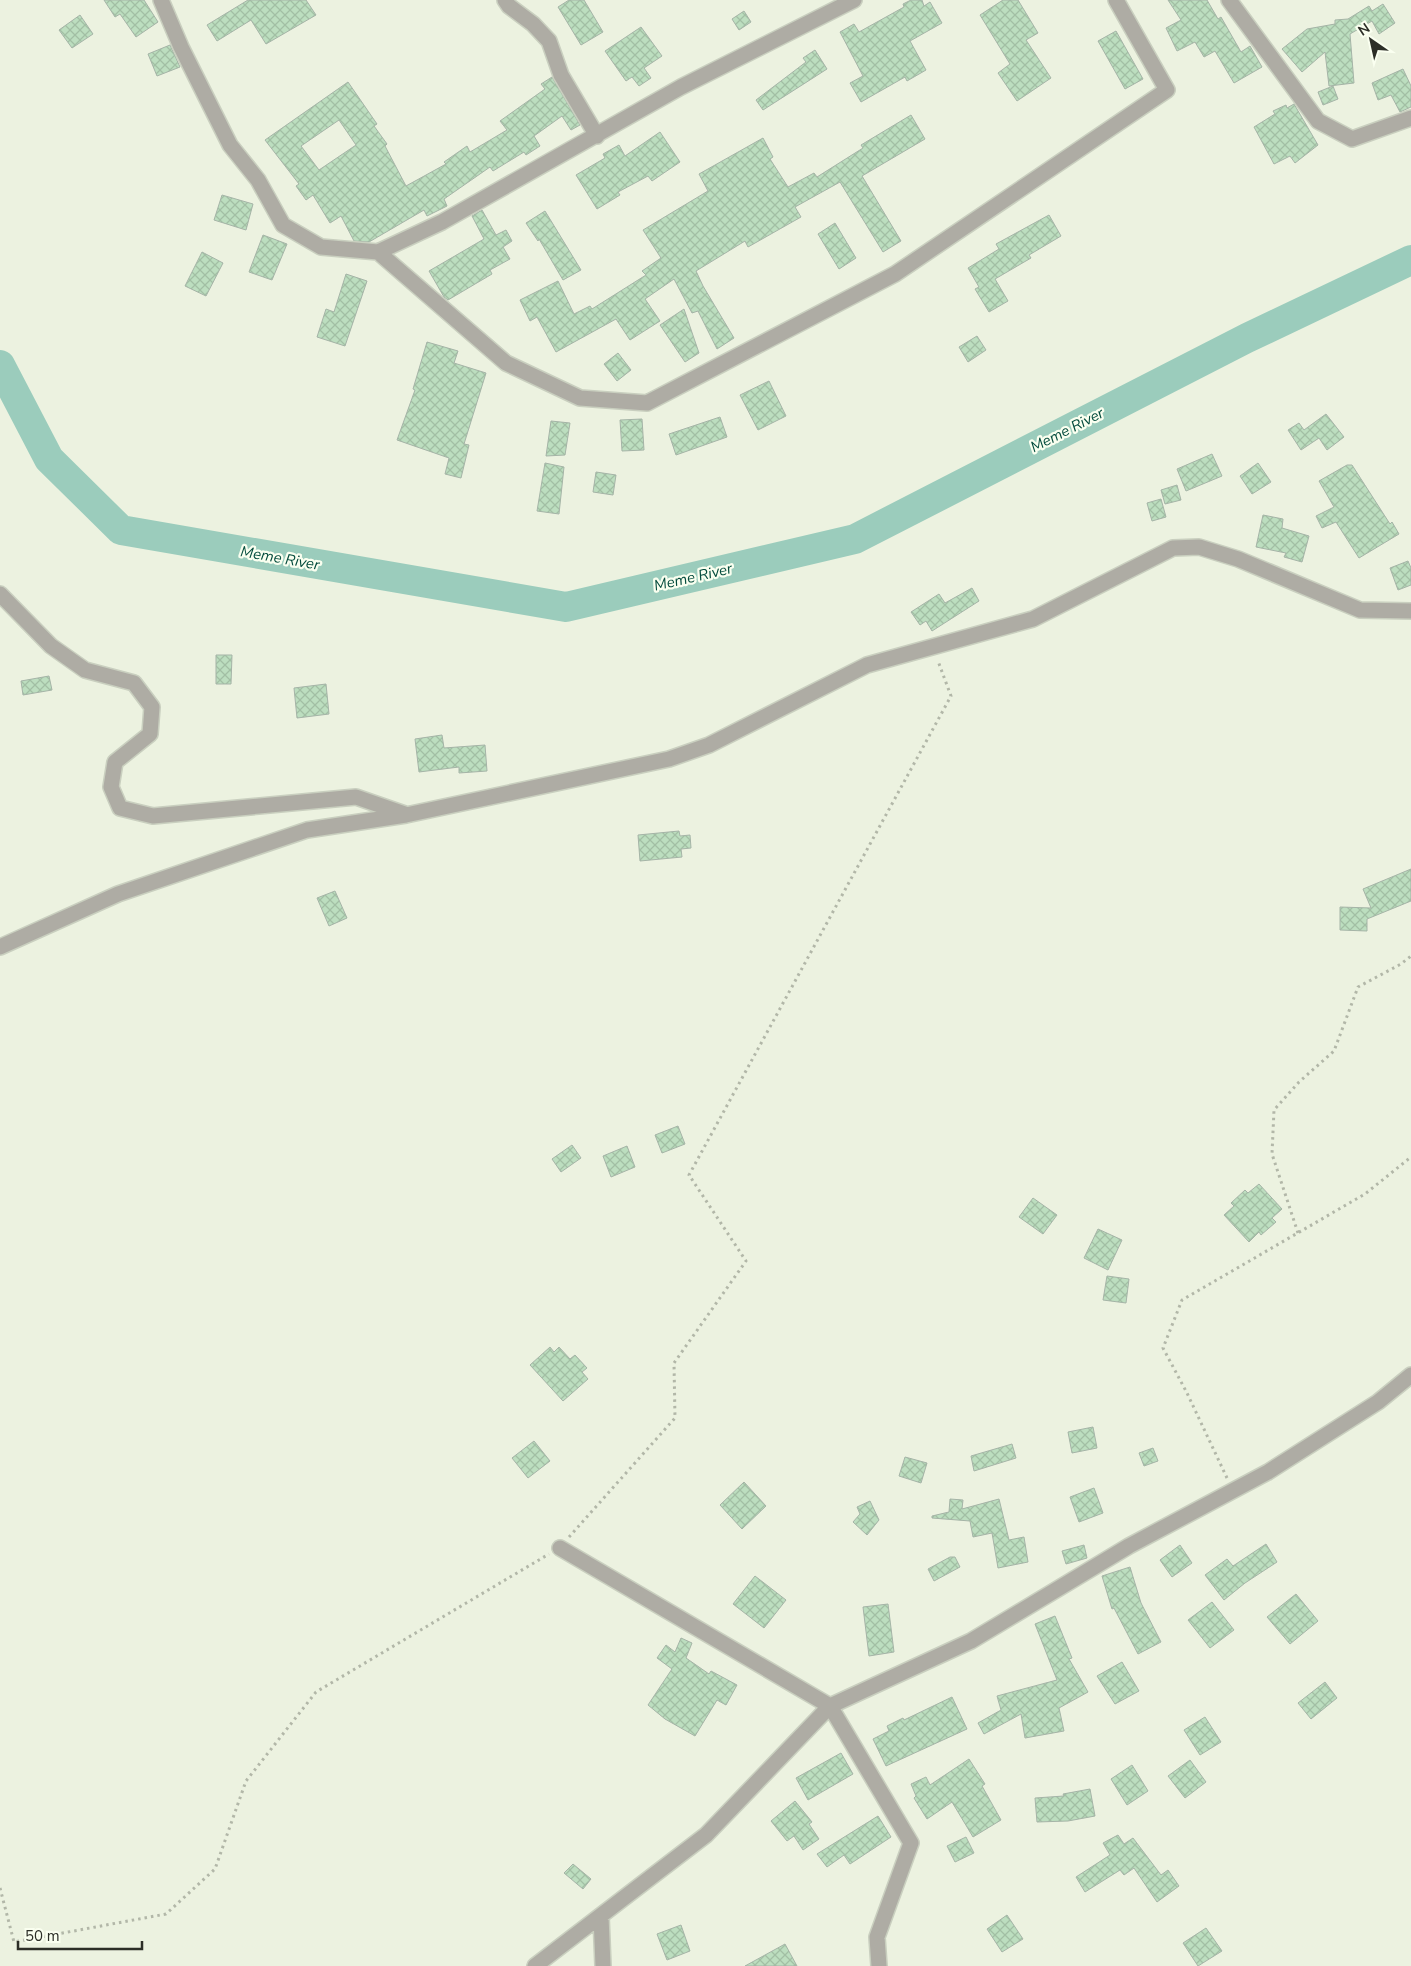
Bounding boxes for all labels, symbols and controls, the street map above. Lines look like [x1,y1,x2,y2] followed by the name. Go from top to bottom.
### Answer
[1346,15,1396,65] north arrow
[1354,19,1374,40] text: N
[1027,403,1108,457] water label: Meme River
[239,541,322,575] water label: Meme River
[652,558,735,596] water label: Meme River
[18,1918,141,1950] scale bar
[25,1926,60,1946] text: 50 m

